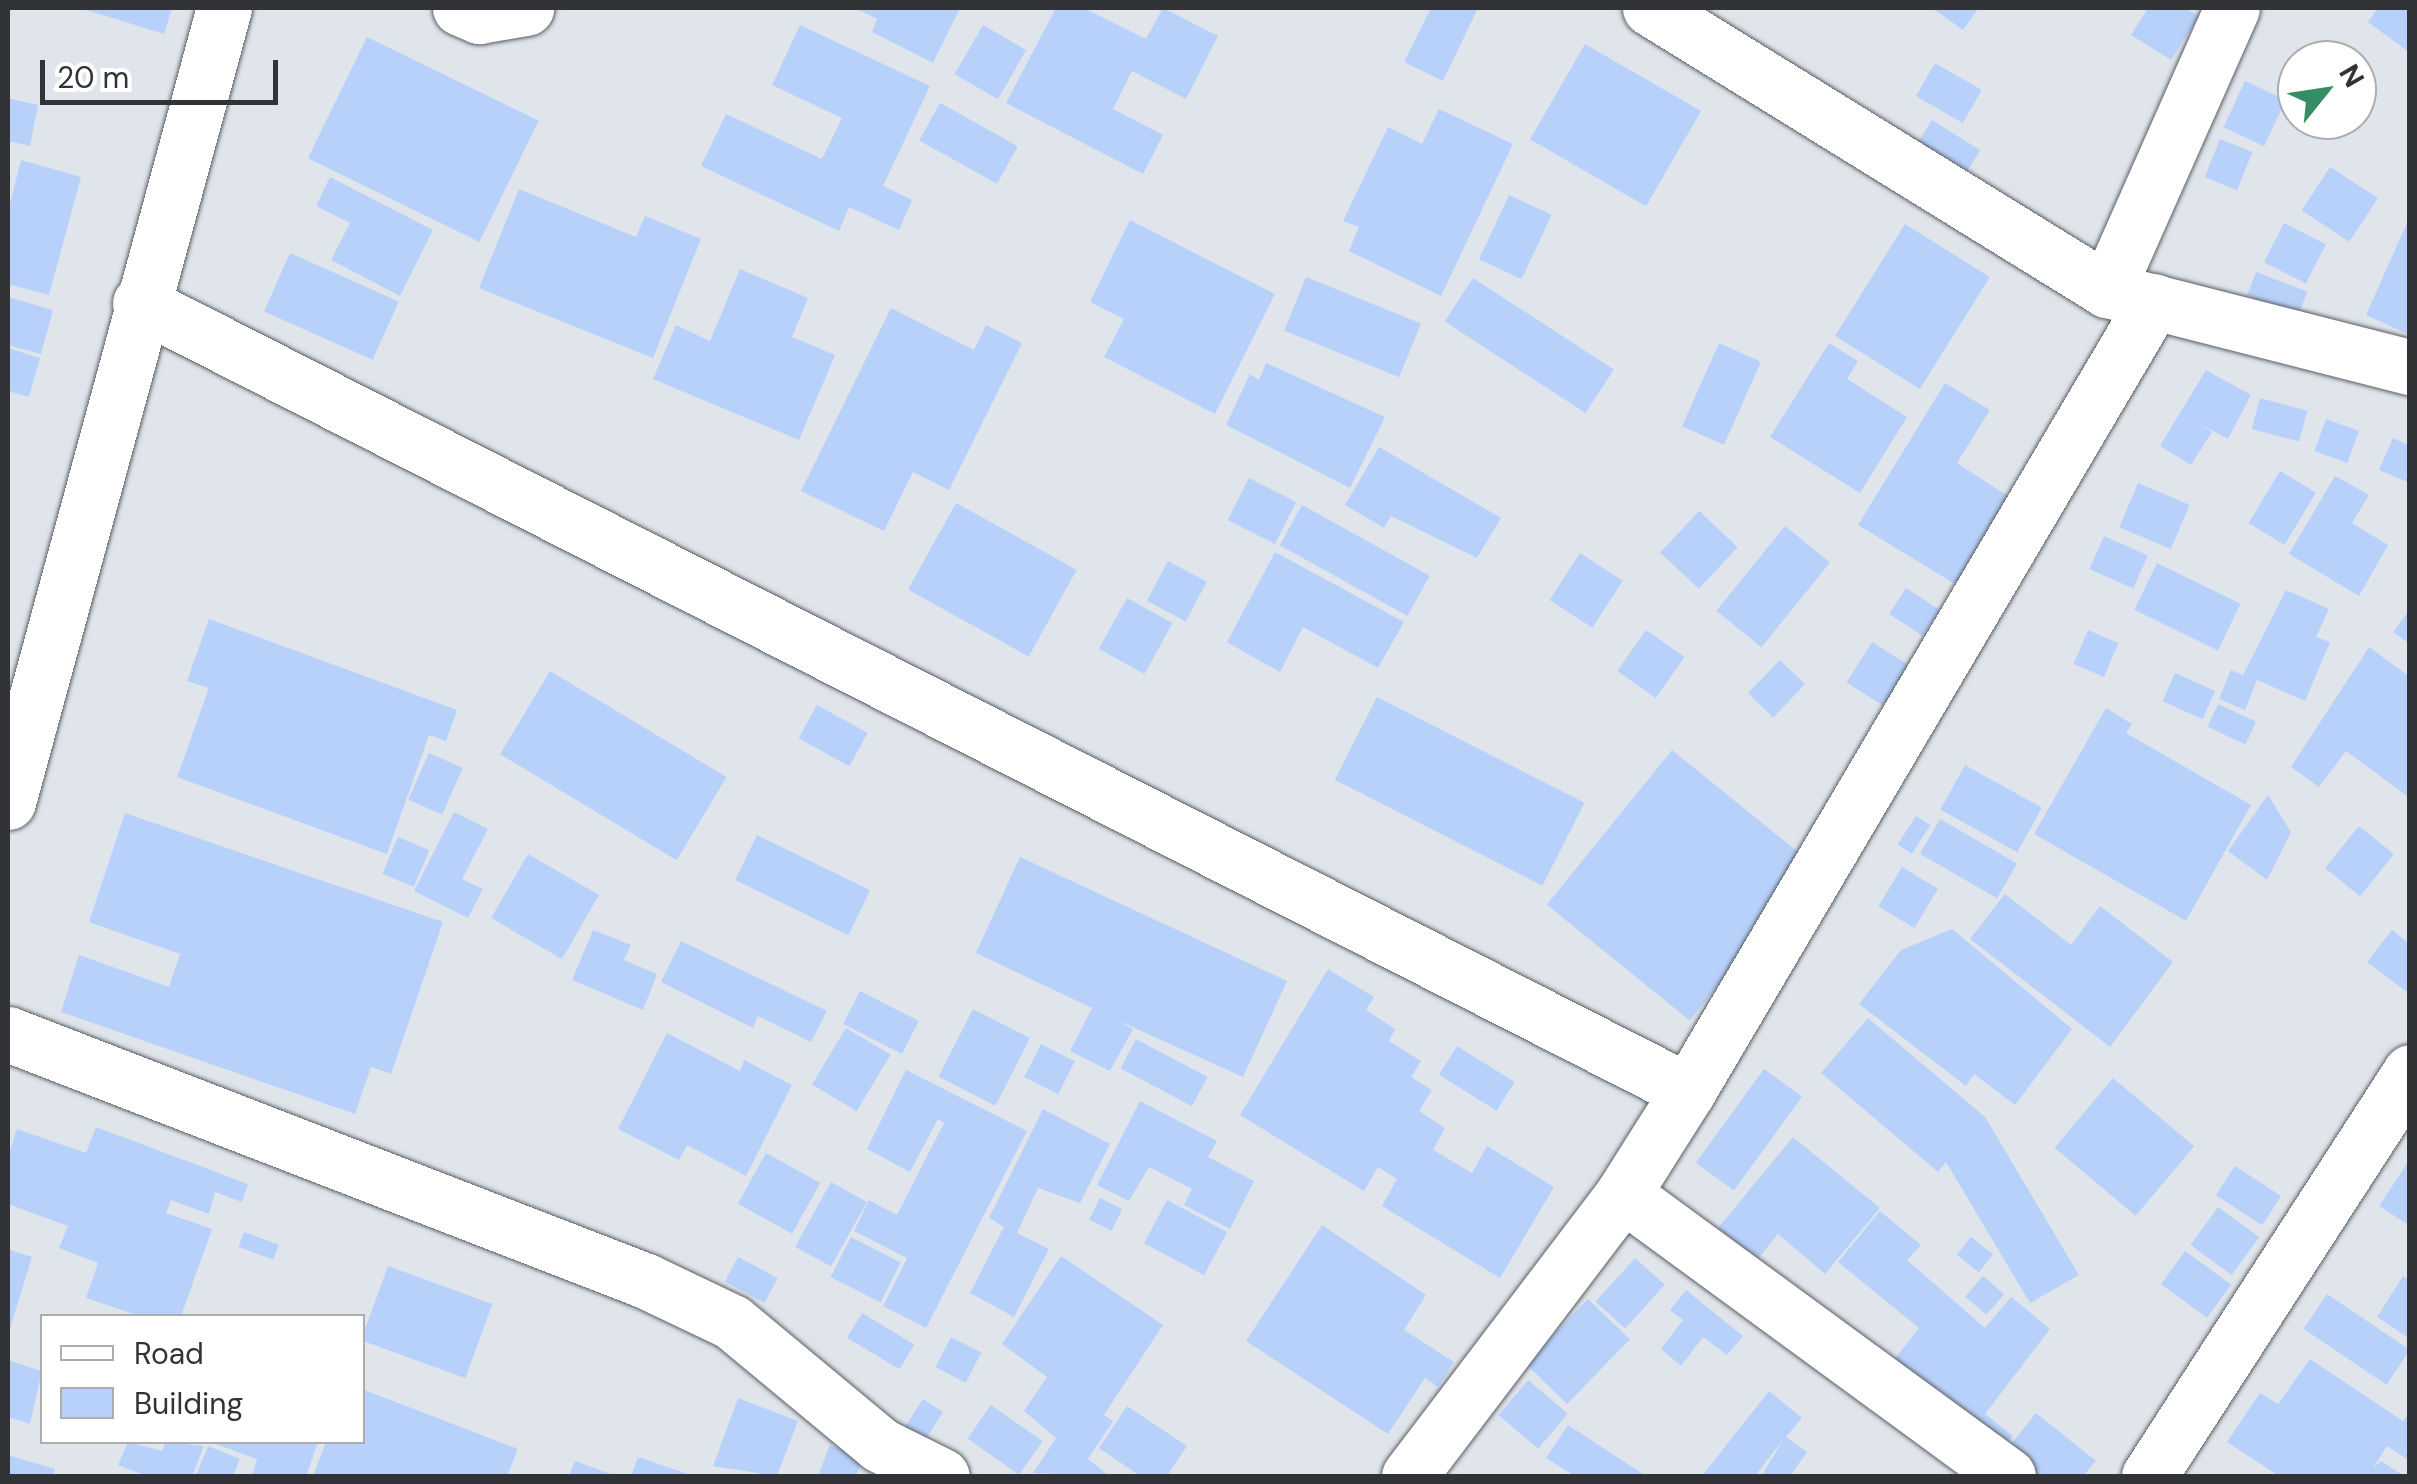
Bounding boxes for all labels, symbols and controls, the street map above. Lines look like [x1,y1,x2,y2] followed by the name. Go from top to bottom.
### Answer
[45,40,282,102] scale bar
[2277,40,2377,140] north arrow
[57,58,129,97] text: 20 m
[2331,58,2373,94] text: N
[40,1314,365,1444] legend
[134,1334,204,1373] text: Road
[134,1384,243,1423] text: Building

